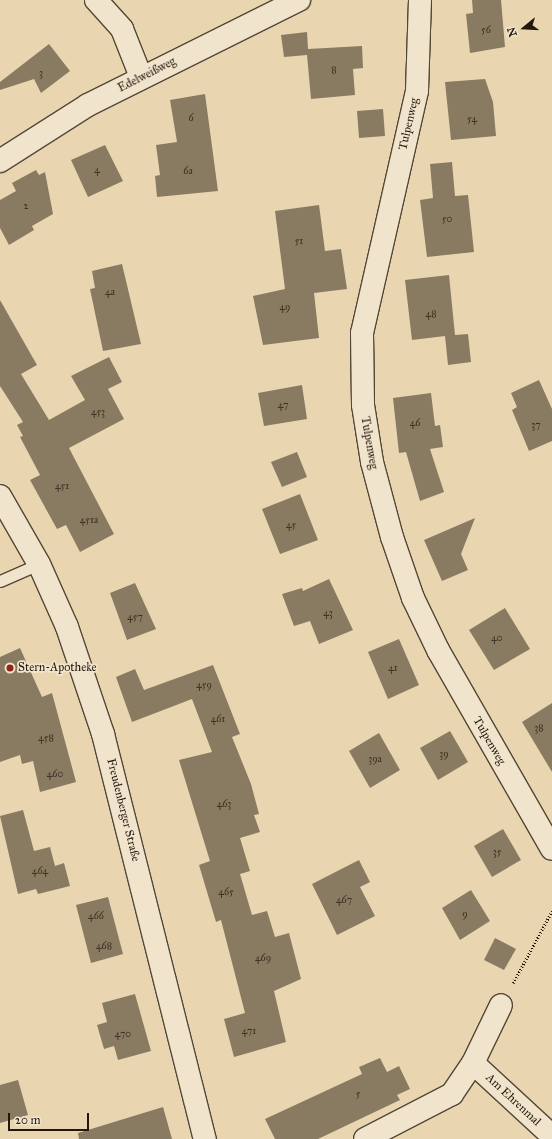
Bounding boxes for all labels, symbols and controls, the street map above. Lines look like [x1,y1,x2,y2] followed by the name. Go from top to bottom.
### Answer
[504,8,544,48] north arrow
[481,25,491,37] house number: 56
[504,25,520,38] text: N
[116,54,178,96] street label: Edelweißweg
[331,65,337,77] house number: 8
[39,68,43,80] house number: 3
[396,96,422,152] street label: Tulpenweg
[188,113,194,125] house number: 6
[467,114,477,126] house number: 54
[94,165,100,177] house number: 4
[183,166,193,178] house number: 6a
[24,201,28,213] house number: 2
[442,214,452,226] house number: 50
[295,236,303,248] house number: 51
[105,287,115,299] house number: 4a
[280,302,290,314] house number: 49
[426,309,436,321] house number: 48
[278,400,288,412] house number: 47
[91,407,105,419] house number: 453
[357,415,381,471] street label: Tulpenweg
[410,418,420,430] house number: 46
[531,420,541,432] house number: 37
[55,481,69,493] house number: 451
[80,515,98,527] house number: 451a
[286,520,296,532] house number: 45
[323,608,333,620] house number: 43
[127,612,143,624] house number: 457
[491,633,503,645] house number: 40
[18,661,97,675] place label: Stern-Apotheke
[5,663,15,673] marker: Stern-Apotheke
[388,663,398,675] house number: 41
[196,680,212,692] house number: 459
[211,714,225,726] house number: 461
[469,714,509,768] street label: Tulpenweg
[534,723,544,735] house number: 38
[38,733,54,745] house number: 458
[439,749,449,761] house number: 39
[368,754,382,766] house number: 39a
[103,757,143,863] street label: Freudenberger Straße
[47,769,63,781] house number: 460
[217,799,231,811] house number: 463
[493,847,501,859] house number: 35
[32,866,48,878] house number: 464
[218,887,234,899] house number: 465
[336,895,352,907] house number: 467
[462,909,468,921] house number: 9
[88,911,104,923] house number: 466
[96,941,112,953] house number: 468
[255,953,271,965] house number: 469
[242,1026,256,1038] house number: 471
[115,1029,131,1041] house number: 470
[482,1071,544,1129] street label: Am Ehrenmal
[356,1089,360,1101] house number: 5
[10,1105,91,1131] scale bar
[15,1113,41,1127] text: 20 m

